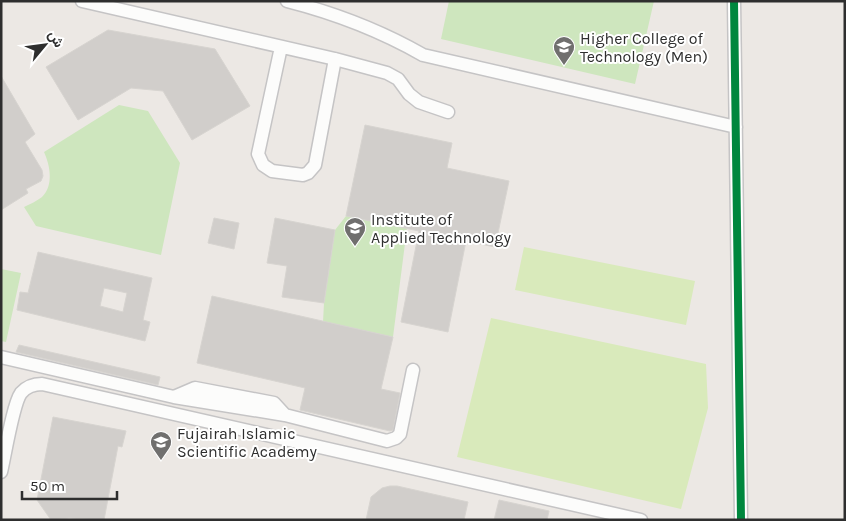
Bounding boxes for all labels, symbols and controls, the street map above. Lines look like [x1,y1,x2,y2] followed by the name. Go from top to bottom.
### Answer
[20,20,70,70] north arrow
[44,27,68,51] text: ش
[580,29,708,66] place label: Higher College of Technology (Men)
[552,35,576,66] school or university icon: Higher College of Technology (Men)
[371,210,511,247] place label: Institute of Applied Technology
[343,216,367,247] school or university icon: Institute of Applied Technology
[177,424,318,461] place label: Fujairah Islamic Scientific Academy
[149,430,173,461] school or university icon: Fujairah Islamic Scientific Academy
[22,468,118,500] scale bar
[30,477,65,495] text: 50 m

